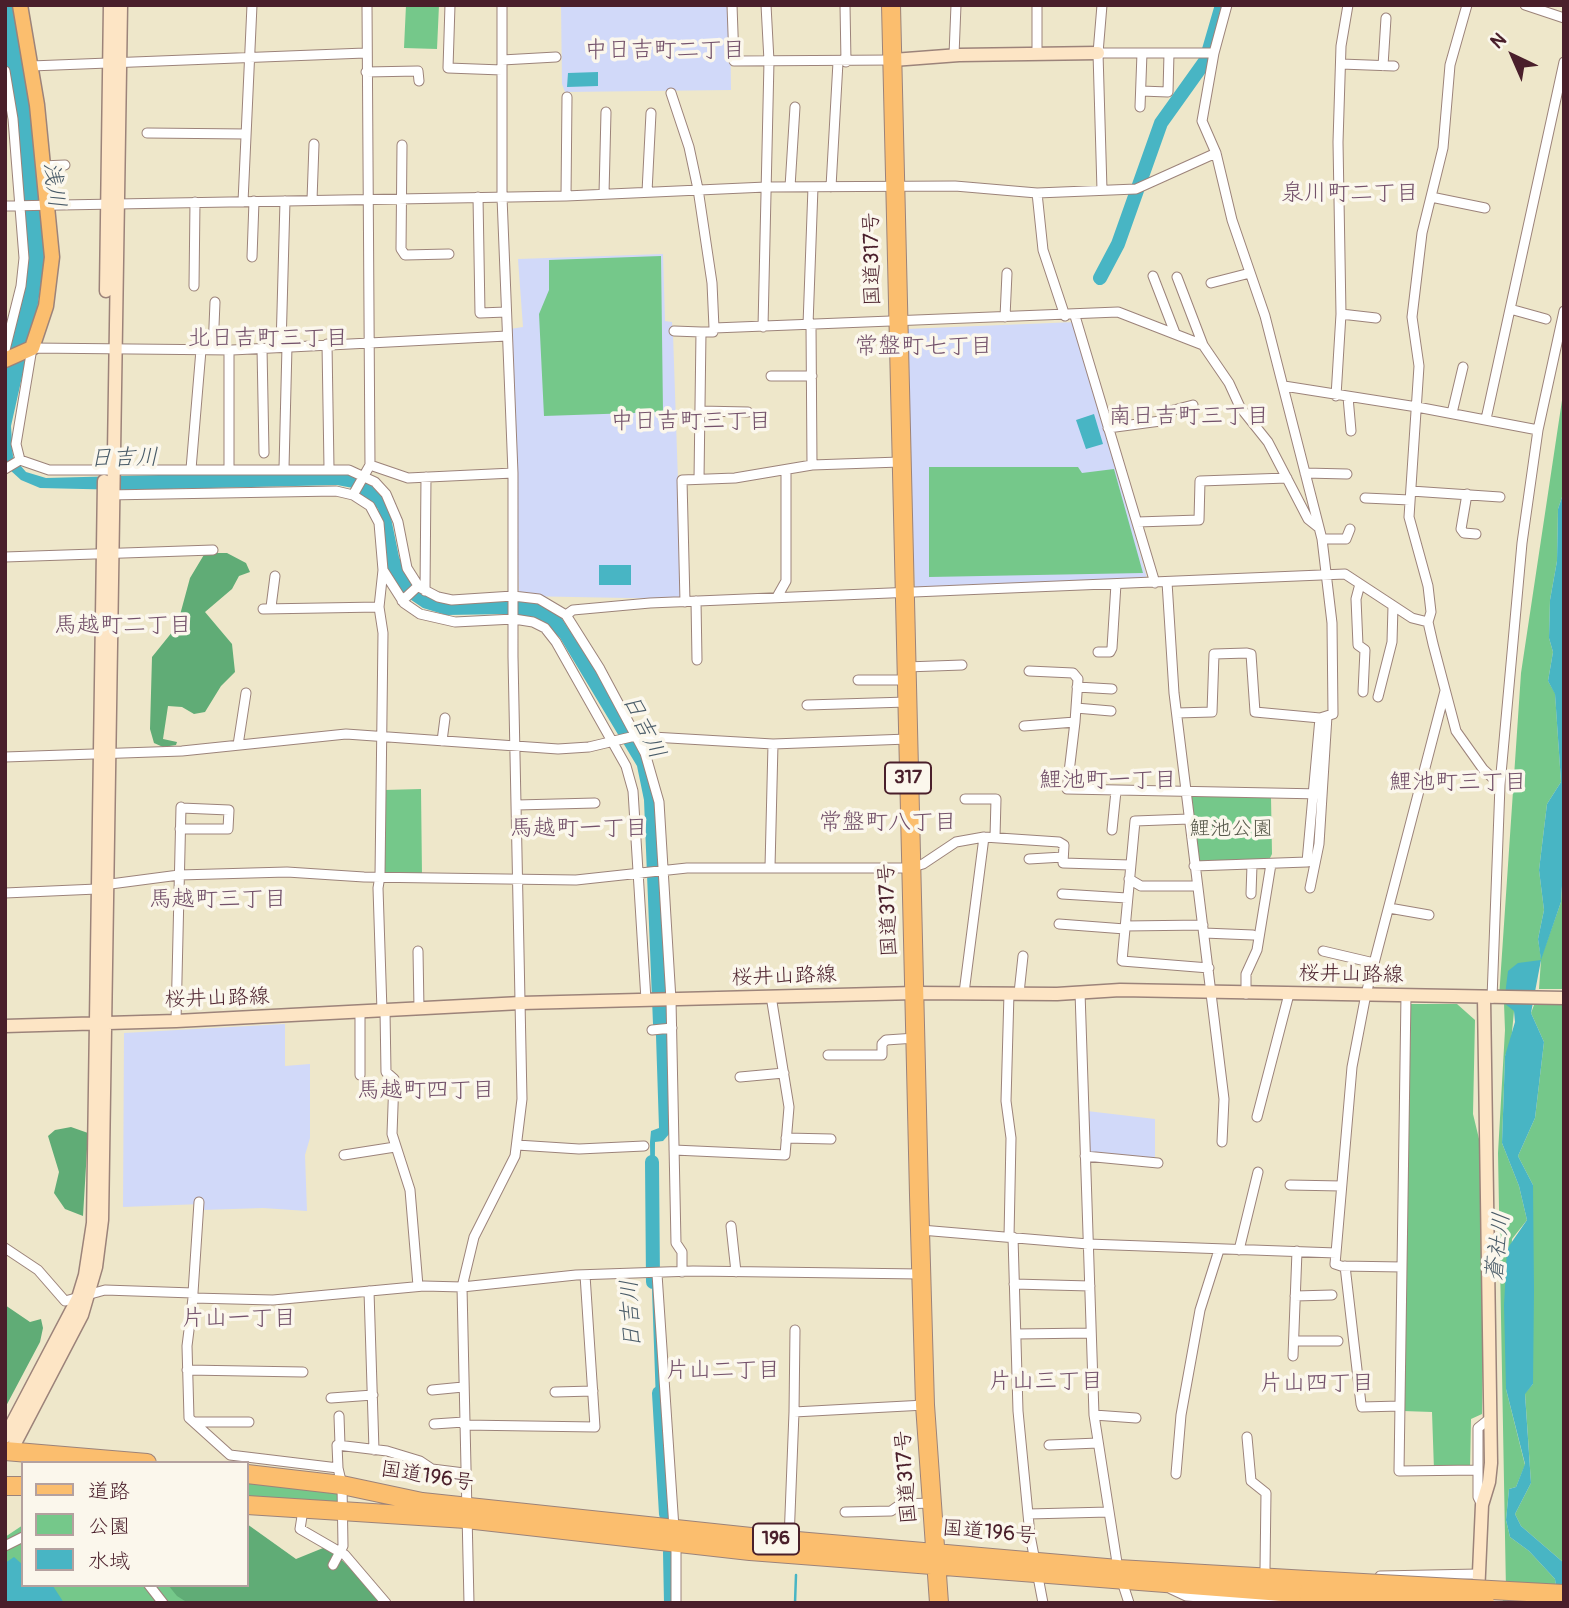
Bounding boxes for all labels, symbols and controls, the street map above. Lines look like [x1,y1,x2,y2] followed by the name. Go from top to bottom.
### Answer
[1478,21,1548,91] north arrow
[1485,28,1511,54] text: N
[585,37,745,65] district label: 中日吉町二丁目
[36,160,70,210] water label: 浅川
[1281,180,1419,208] district label: 泉川町二丁目
[860,212,886,306] street label: 国道317号
[188,325,348,353] district label: 北日吉町三丁目
[855,333,993,361] district label: 常盤町七丁目
[1109,403,1269,431] district label: 南日吉町三丁目
[611,408,771,436] district label: 中日吉町三丁目
[89,445,159,473] water label: 日吉川
[54,612,192,640] district label: 馬越町二丁目
[615,690,671,764] water label: 日吉川
[885,762,931,793] road number: 317
[1039,767,1177,795] district label: 鯉池町一丁目
[1389,769,1527,797] district label: 鯉池町三丁目
[819,809,957,837] district label: 常盤町八丁目
[510,815,648,843] district label: 馬越町一丁目
[1189,817,1273,843] park label: 鯉池公園
[875,863,903,957] street label: 国道317号
[149,886,287,914] district label: 馬越町三丁目
[1298,961,1404,989] street label: 桜井山路線
[731,963,837,991] street label: 桜井山路線
[164,985,270,1013] street label: 桜井山路線
[357,1077,495,1105] district label: 馬越町四丁目
[1481,1211,1517,1283] water label: 蒼社川
[616,1279,648,1349] water label: 日吉川
[182,1305,296,1333] district label: 片山一丁目
[666,1357,780,1385] district label: 片山二丁目
[989,1368,1103,1396] district label: 片山三丁目
[1260,1370,1374,1398] district label: 片山四丁目
[891,1429,923,1525] street label: 国道317号
[378,1457,476,1497] street label: 国道196号
[21,1461,248,1587] legend
[88,1478,130,1505] text: 道路
[88,1513,130,1540] text: 公園
[941,1516,1037,1550] street label: 国道196号
[753,1524,799,1554] road number: 196
[88,1548,130,1575] text: 水域

